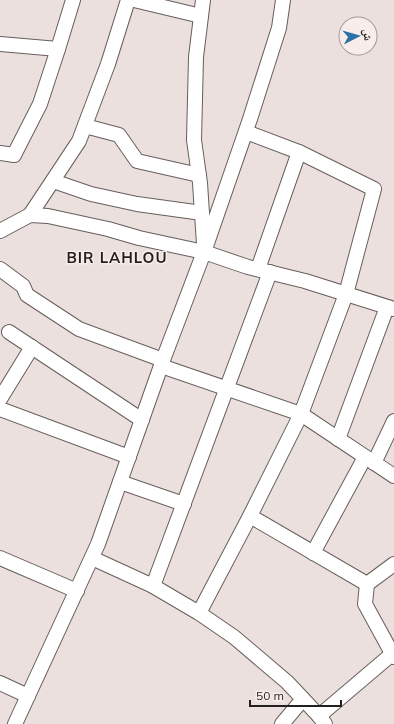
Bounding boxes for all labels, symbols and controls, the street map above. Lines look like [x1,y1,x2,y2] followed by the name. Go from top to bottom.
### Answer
[338,16,378,56] north arrow
[359,28,376,42] text: ش
[66,248,168,267] district label: BIR LAHLOU
[250,682,341,708] scale bar
[256,688,284,703] text: 50 m

